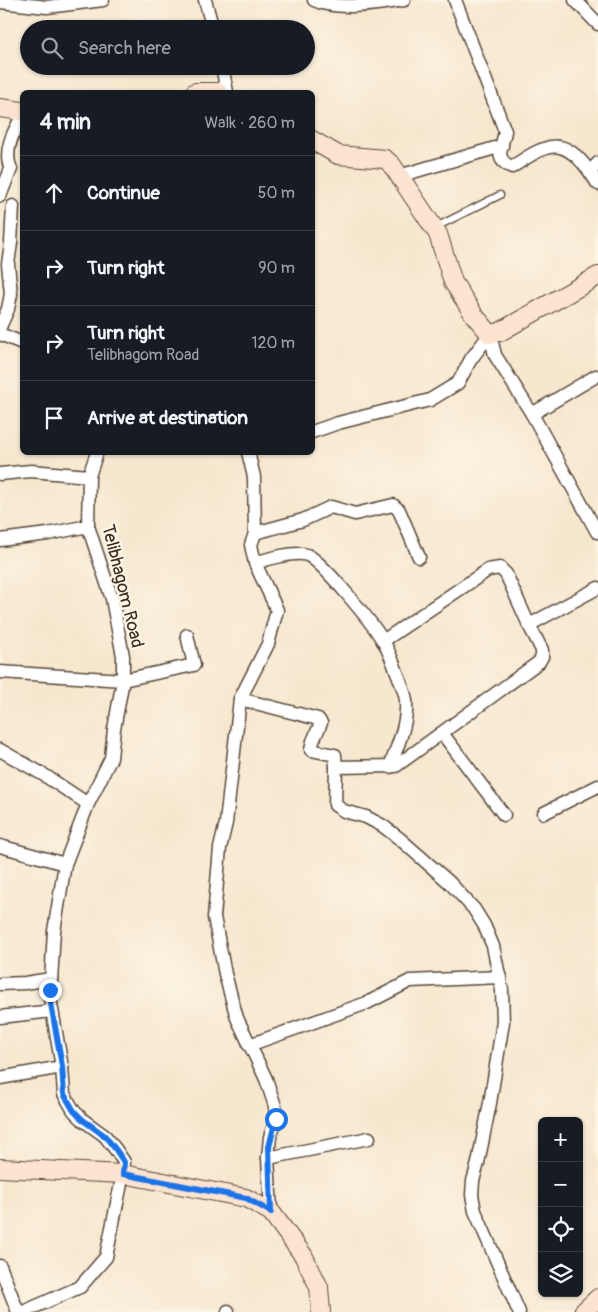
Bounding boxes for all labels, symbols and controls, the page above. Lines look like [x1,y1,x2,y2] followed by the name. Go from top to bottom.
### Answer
[20,20,315,75] search box
[38,34,66,62] icon: search
[78,36,171,60] text: Search here
[40,109,91,136] text: 4 min
[204,113,295,133] text: Walk · 260 m
[40,179,68,207] icon: ahead
[87,181,160,205] text: Continue
[258,183,295,203] text: 50 m
[40,254,68,282] icon: right
[87,256,165,280] text: Turn right
[258,258,295,278] text: 90 m
[87,321,165,345] text: Turn right
[40,329,68,357] icon: right
[251,333,295,353] text: 120 m
[87,345,199,365] text: Telibhagom Road
[40,404,68,432] icon: arrive
[87,406,248,430] text: Arrive at destination
[96,522,149,650] street label: Telibhagom Road
[39,979,62,1002] route end
[265,1108,288,1131] route start
[538,1117,583,1297] map controls
[538,1117,583,1162] button: +
[538,1162,583,1207] button: −
[538,1207,583,1252] button: locate
[538,1252,583,1297] button: layers

